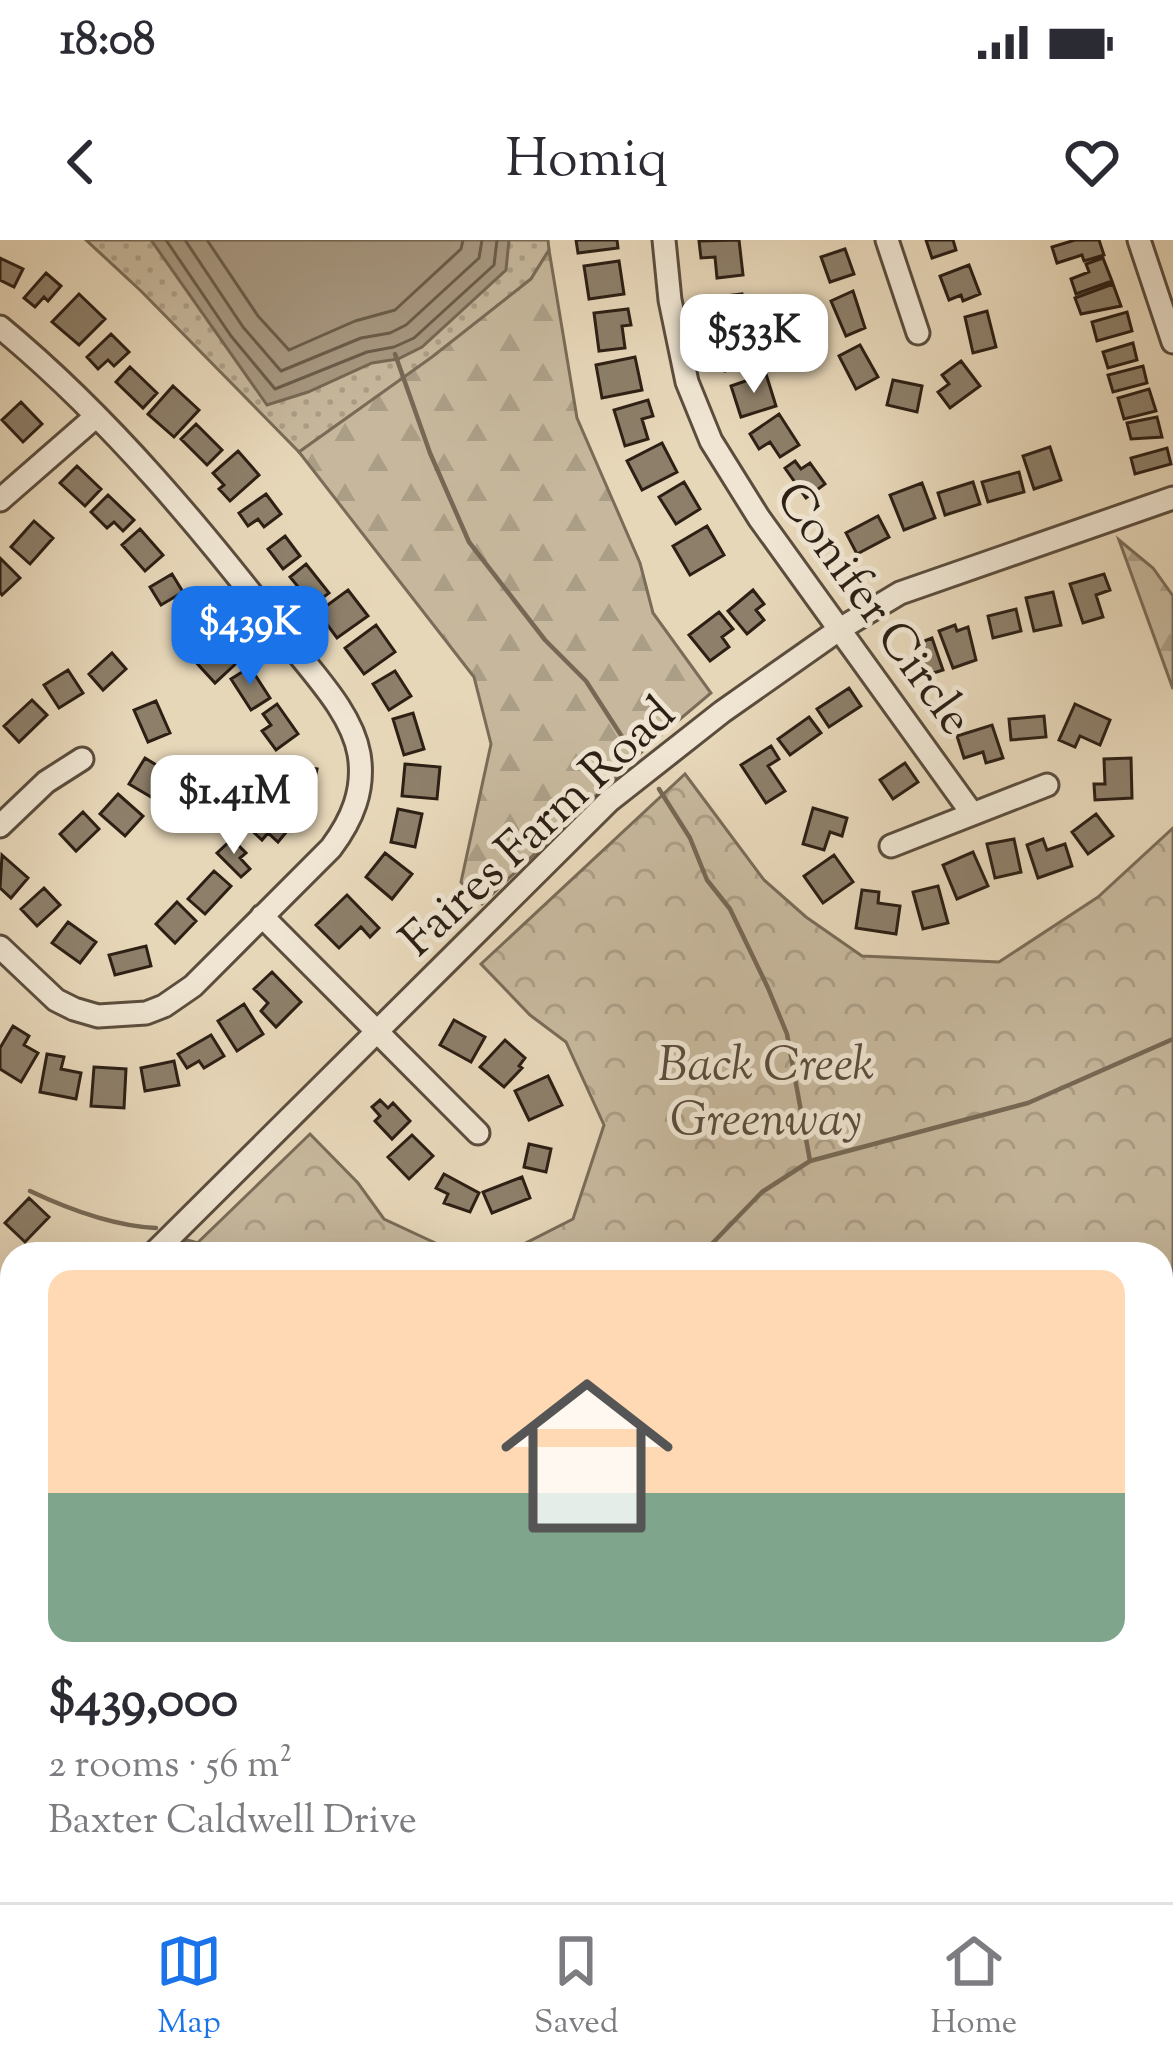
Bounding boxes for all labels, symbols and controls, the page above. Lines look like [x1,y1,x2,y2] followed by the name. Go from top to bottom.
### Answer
[60,10,155,75] text: 18:08
[505,123,668,201] text: Homiq
[48,129,114,195] icon: back
[1059,129,1125,195] icon: heart
[670,294,838,396] pin: $533K
[707,305,801,361] text: $533K
[756,469,987,751] street label: Conifer Circle
[166,586,334,688] pin: $439K
[198,597,302,653] text: $439K
[387,683,693,975] street label: Faires Farm Road
[136,755,332,857] pin: $1.41M
[178,766,290,822] text: $1.41M
[658,1033,874,1157] park label: Back Creek Greenway
[479,1348,695,1564] icon: home
[48,1666,238,1739] text: $439,000
[48,1739,292,1795] text: 2 rooms · 56 m²
[48,1795,417,1851] text: Baxter Caldwell Drive
[156,1928,222,2048] tab: Map
[534,1928,619,2048] tab: Saved
[931,1928,1017,2048] tab: Home

